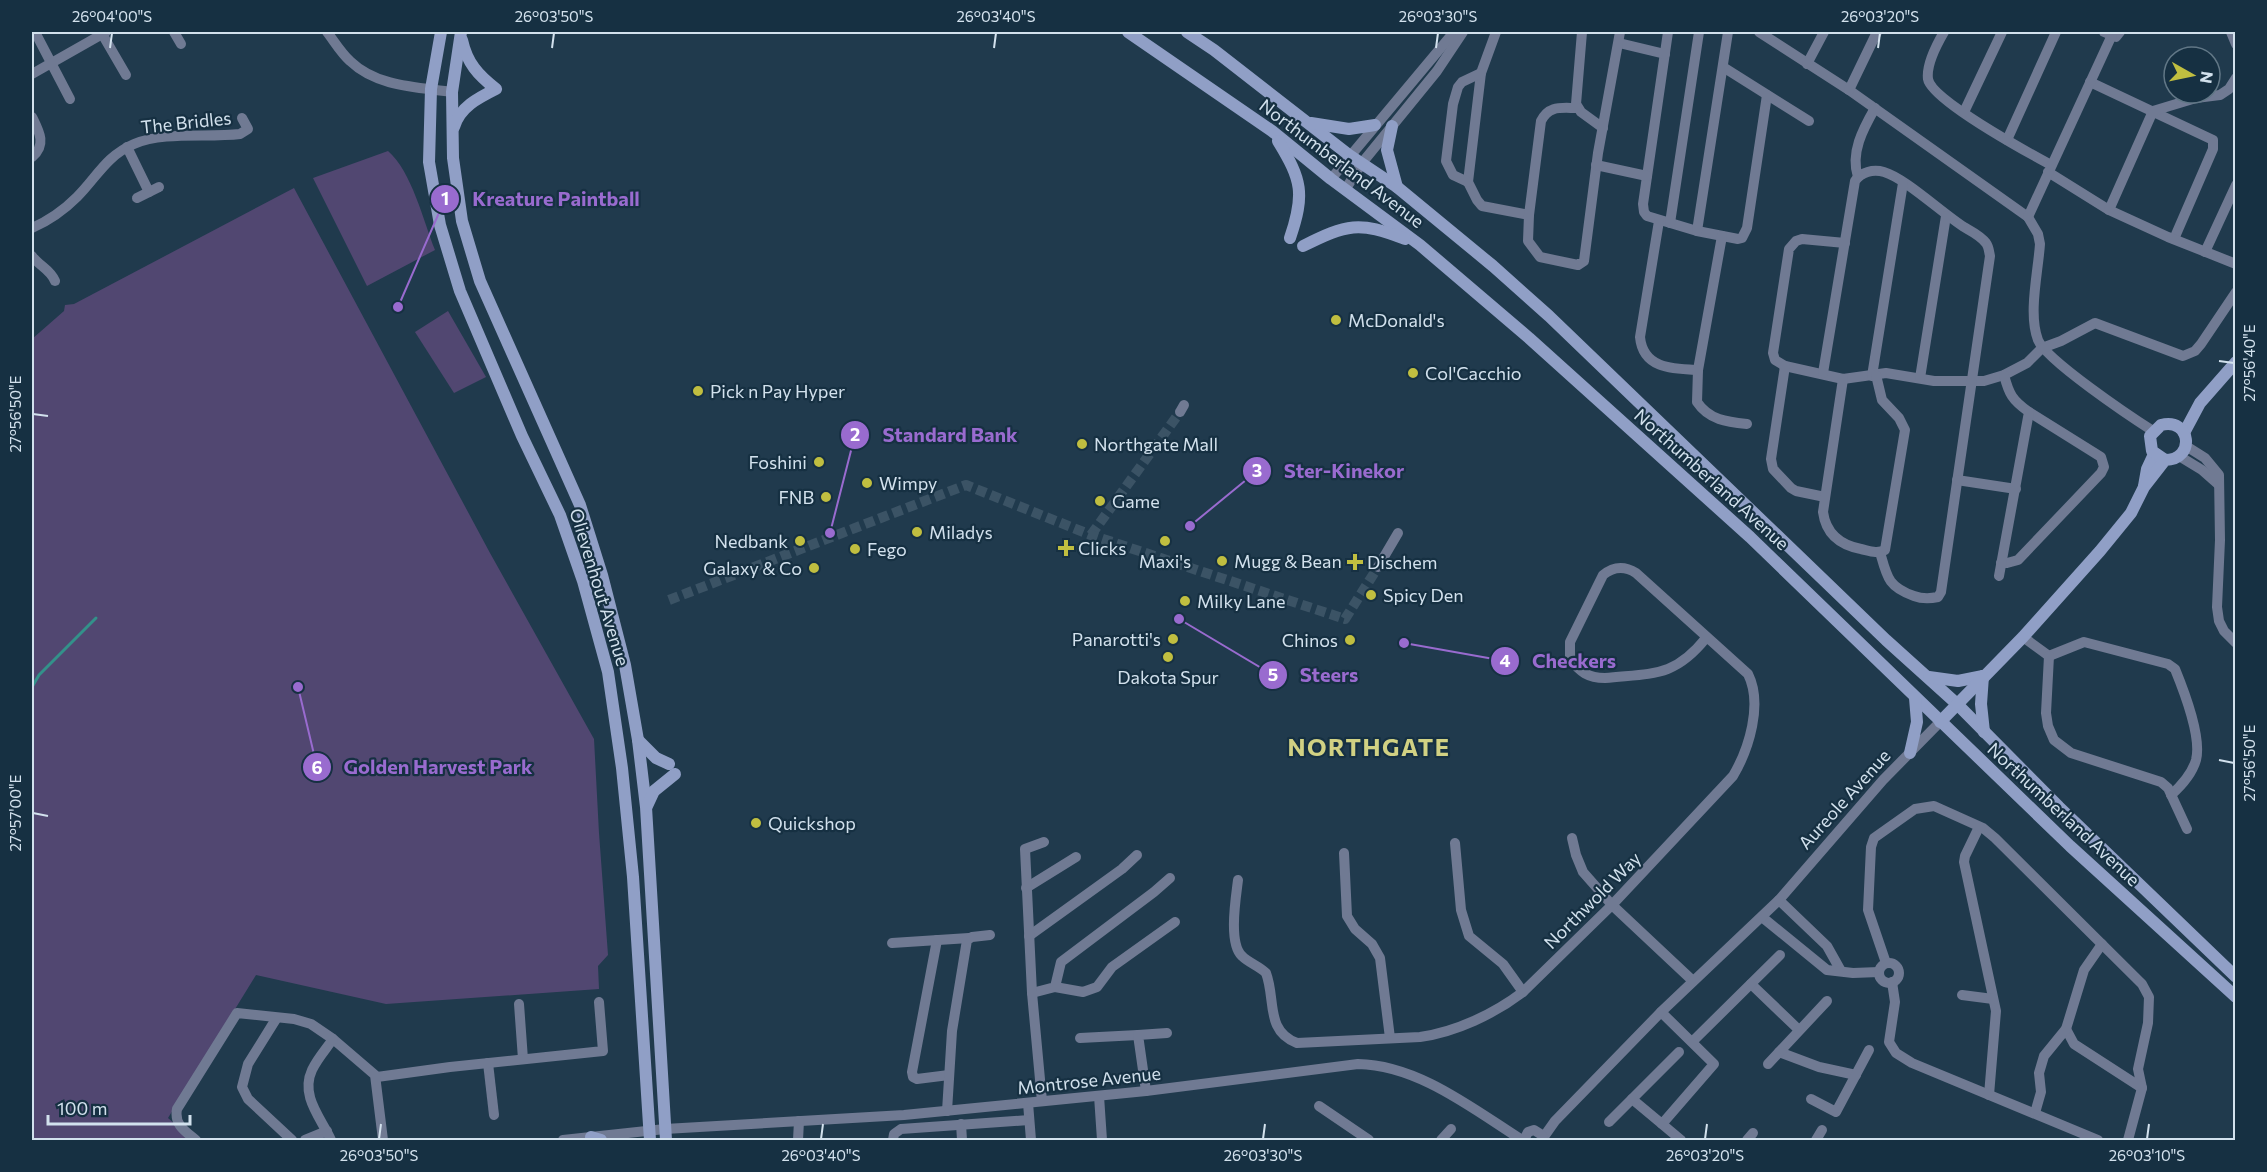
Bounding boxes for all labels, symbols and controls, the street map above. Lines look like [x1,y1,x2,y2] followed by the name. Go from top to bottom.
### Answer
[72,7,152,25] text: 26°04'00"S
[515,7,593,25] text: 26°03'50"S
[957,7,1036,25] text: 26°03'40"S
[1399,7,1477,25] text: 26°03'30"S
[1841,7,1919,25] text: 26°03'20"S
[2162,45,2222,105] north arrow
[2197,70,2218,85] text: N
[1255,94,1429,232] street label: Northumberland Avenue
[140,106,232,138] street label: The Bridles
[430,180,652,218] callout: Kreature Paintball
[472,186,640,210] text: Kreature Paintball
[441,187,449,209] text: 1
[1348,309,1445,331] place label: McDonald's
[1329,313,1343,327] marker: McDonald's
[2240,324,2258,402] text: 27°56'40"E
[1425,362,1522,384] place label: Col'Cacchio
[1406,366,1420,380] marker: Col'Cacchio
[6,375,24,453] text: 27°56'50"E
[710,380,845,402] place label: Pick n Pay Hyper
[691,384,705,398] marker: Pick n Pay Hyper
[1630,404,1794,554] street label: Northumberland Avenue
[840,416,1029,454] callout: Standard Bank
[883,422,1018,446] text: Standard Bank
[850,423,860,445] text: 2
[1094,433,1218,455] place label: Northgate Mall
[1075,437,1089,451] marker: Northgate Mall
[748,451,807,473] place label: Foshini
[1242,452,1416,490] callout: Ster-Kinekor
[812,455,826,469] marker: Foshini
[1284,458,1404,482] text: Ster-Kinekor
[1252,459,1262,481] text: 3
[879,472,937,494] place label: Wimpy
[860,476,874,490] marker: Wimpy
[778,486,814,508] place label: FNB
[819,490,833,504] marker: FNB
[1112,490,1160,512] place label: Game
[1093,494,1107,508] marker: Game
[566,505,634,669] street label: Olievenhout Avenue
[929,521,993,543] place label: Miladys
[910,525,924,539] marker: Miladys
[714,530,788,552] place label: Nedbank
[793,534,807,548] marker: Nedbank
[1158,534,1172,548] marker: Maxi's
[1078,537,1126,559] place label: Clicks
[867,538,907,560] place label: Fego
[1059,541,1073,555] marker: Clicks
[848,542,862,556] marker: Fego
[1139,550,1191,572] place label: Maxi's
[1234,550,1342,572] place label: Mugg & Bean
[1367,551,1438,573] place label: Dischem
[1215,554,1229,568] marker: Mugg & Bean
[1348,555,1362,569] marker: Dischem
[703,557,802,579] place label: Galaxy & Co
[807,561,821,575] marker: Galaxy & Co
[1383,584,1464,606] place label: Spicy Den
[1364,588,1378,602] marker: Spicy Den
[1197,590,1285,612] place label: Milky Lane
[1178,594,1192,608] marker: Milky Lane
[1072,628,1161,650] place label: Panarotti's
[1282,629,1338,651] place label: Chinos
[1166,632,1180,646] marker: Panarotti's
[1343,633,1357,647] marker: Chinos
[1490,642,1628,680] callout: Checkers
[1532,648,1616,672] text: Checkers
[1499,649,1511,671] text: 4
[1161,650,1175,664] marker: Dakota Spur
[1258,656,1370,694] callout: Steers
[1300,662,1358,686] text: Steers
[1268,663,1278,685] text: 5
[1117,666,1219,688] place label: Dakota Spur
[2240,724,2258,802] text: 27°56'50"E
[1287,732,1451,761] district label: NORTHGATE
[1983,738,2145,890] street label: Northumberland Avenue
[1793,744,1895,854] street label: Aureole Avenue
[302,748,545,786] callout: Golden Harvest Park
[343,754,533,778] text: Golden Harvest Park
[311,756,323,778] text: 6
[6,774,24,852] text: 27°57'00"E
[768,812,856,834] place label: Quickshop
[749,816,763,830] marker: Quickshop
[1539,847,1645,953] street label: Northwold Way
[1016,1062,1162,1098] street label: Montrose Avenue
[48,1088,190,1126] scale bar
[57,1097,107,1119] text: 100 m
[340,1146,418,1164] text: 26°03'50"S
[782,1146,861,1164] text: 26°03'40"S
[1224,1146,1302,1164] text: 26°03'30"S
[1666,1146,1744,1164] text: 26°03'20"S
[2109,1146,2185,1164] text: 26°03'10"S

